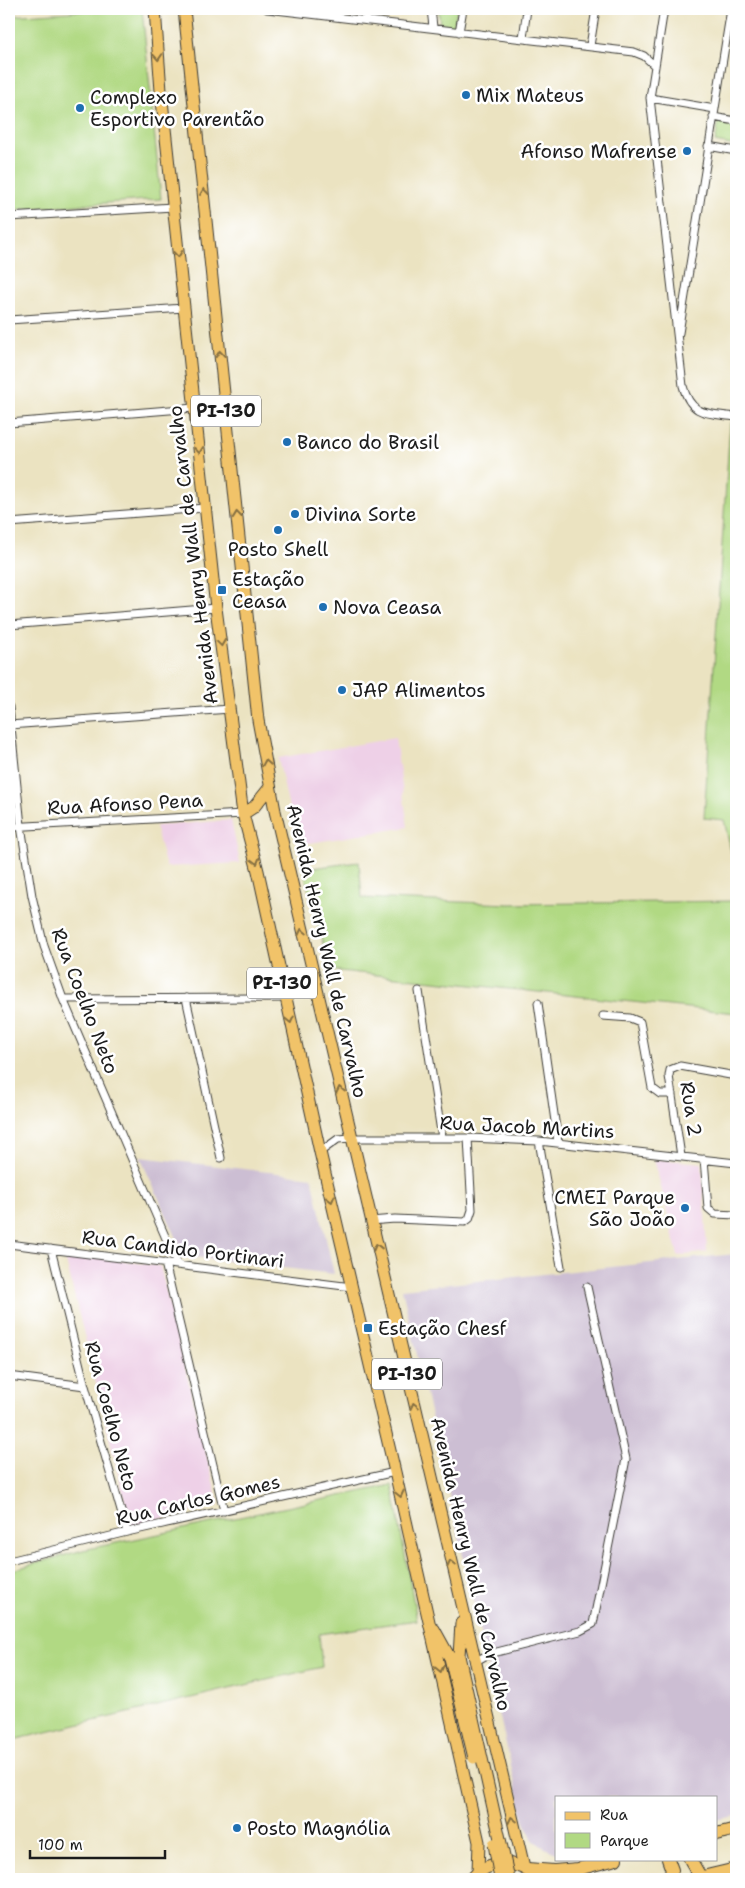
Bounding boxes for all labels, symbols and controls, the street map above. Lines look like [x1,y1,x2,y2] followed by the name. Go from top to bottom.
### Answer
[153,54,164,62] one-way arrow
[476,83,584,108] place label: Mix Mateus
[90,85,265,132] place label: Complexo Esportivo Parentão
[460,89,472,101] marker: Mix Mateus
[74,102,86,114] marker: Complexo Esportivo Parentão
[521,139,677,164] place label: Afonso Mafrense
[681,145,693,157] marker: Afonso Mafrense
[199,188,210,196] one-way arrow
[172,250,183,258] one-way arrow
[215,349,226,357] one-way arrow
[191,396,261,426] road number: PI-130
[162,404,224,706] street label: Avenida Henry Wall de Carvalho
[297,430,439,455] place label: Banco do Brasil
[281,436,293,448] marker: Banco do Brasil
[193,447,204,455] one-way arrow
[305,502,416,527] place label: Divina Sorte
[289,508,301,520] marker: Divina Sorte
[232,511,243,519] one-way arrow
[272,524,284,536] marker: Posto Shell
[228,537,329,562] place label: Posto Shell
[232,567,305,614] place label: Estação Ceasa
[216,584,228,596] marker: Estação Ceasa
[333,595,441,620] place label: Nova Ceasa
[317,601,329,613] marker: Nova Ceasa
[215,639,225,648] one-way arrow
[352,678,486,703] place label: JAP Alimentos
[336,684,348,696] marker: JAP Alimentos
[262,759,272,768] one-way arrow
[46,787,204,821] street label: Rua Afonso Pena
[281,802,373,1100] street label: Avenida Henry Wall de Carvalho
[250,857,260,865] one-way arrow
[46,925,124,1077] street label: Rua Coelho Neto
[297,928,308,937] one-way arrow
[247,968,317,998] road number: PI-130
[284,1016,295,1025] one-way arrow
[674,1080,708,1138] street label: Rua 2
[335,1086,346,1095] one-way arrow
[439,1110,615,1144] street label: Rua Jacob Martins
[554,1185,675,1232] place label: CMEI Parque São João
[325,1195,336,1204] one-way arrow
[679,1202,691,1214] marker: CMEI Parque São João
[81,1224,285,1274] street label: Rua Candido Portinari
[372,1243,383,1252] one-way arrow
[378,1316,508,1341] place label: Estação Chesf
[362,1322,374,1334] marker: Estação Chesf
[79,1338,143,1494] street label: Rua Coelho Neto
[372,1358,442,1390] road number: PI-130
[409,1401,420,1410] one-way arrow
[425,1415,517,1713] street label: Avenida Henry Wall de Carvalho
[113,1469,283,1531] street label: Rua Carlos Gomes
[394,1489,405,1498] one-way arrow
[446,1559,457,1568] one-way arrow
[434,1664,445,1673] one-way arrow
[555,1796,718,1860] legend
[600,1805,629,1825] text: Rua
[247,1816,390,1841] place label: Posto Magnólia
[507,1816,517,1825] one-way arrow
[231,1822,243,1834] marker: Posto Magnólia
[30,1828,165,1860] scale bar
[600,1831,649,1851] text: Parque
[38,1835,83,1855] text: 100 m

